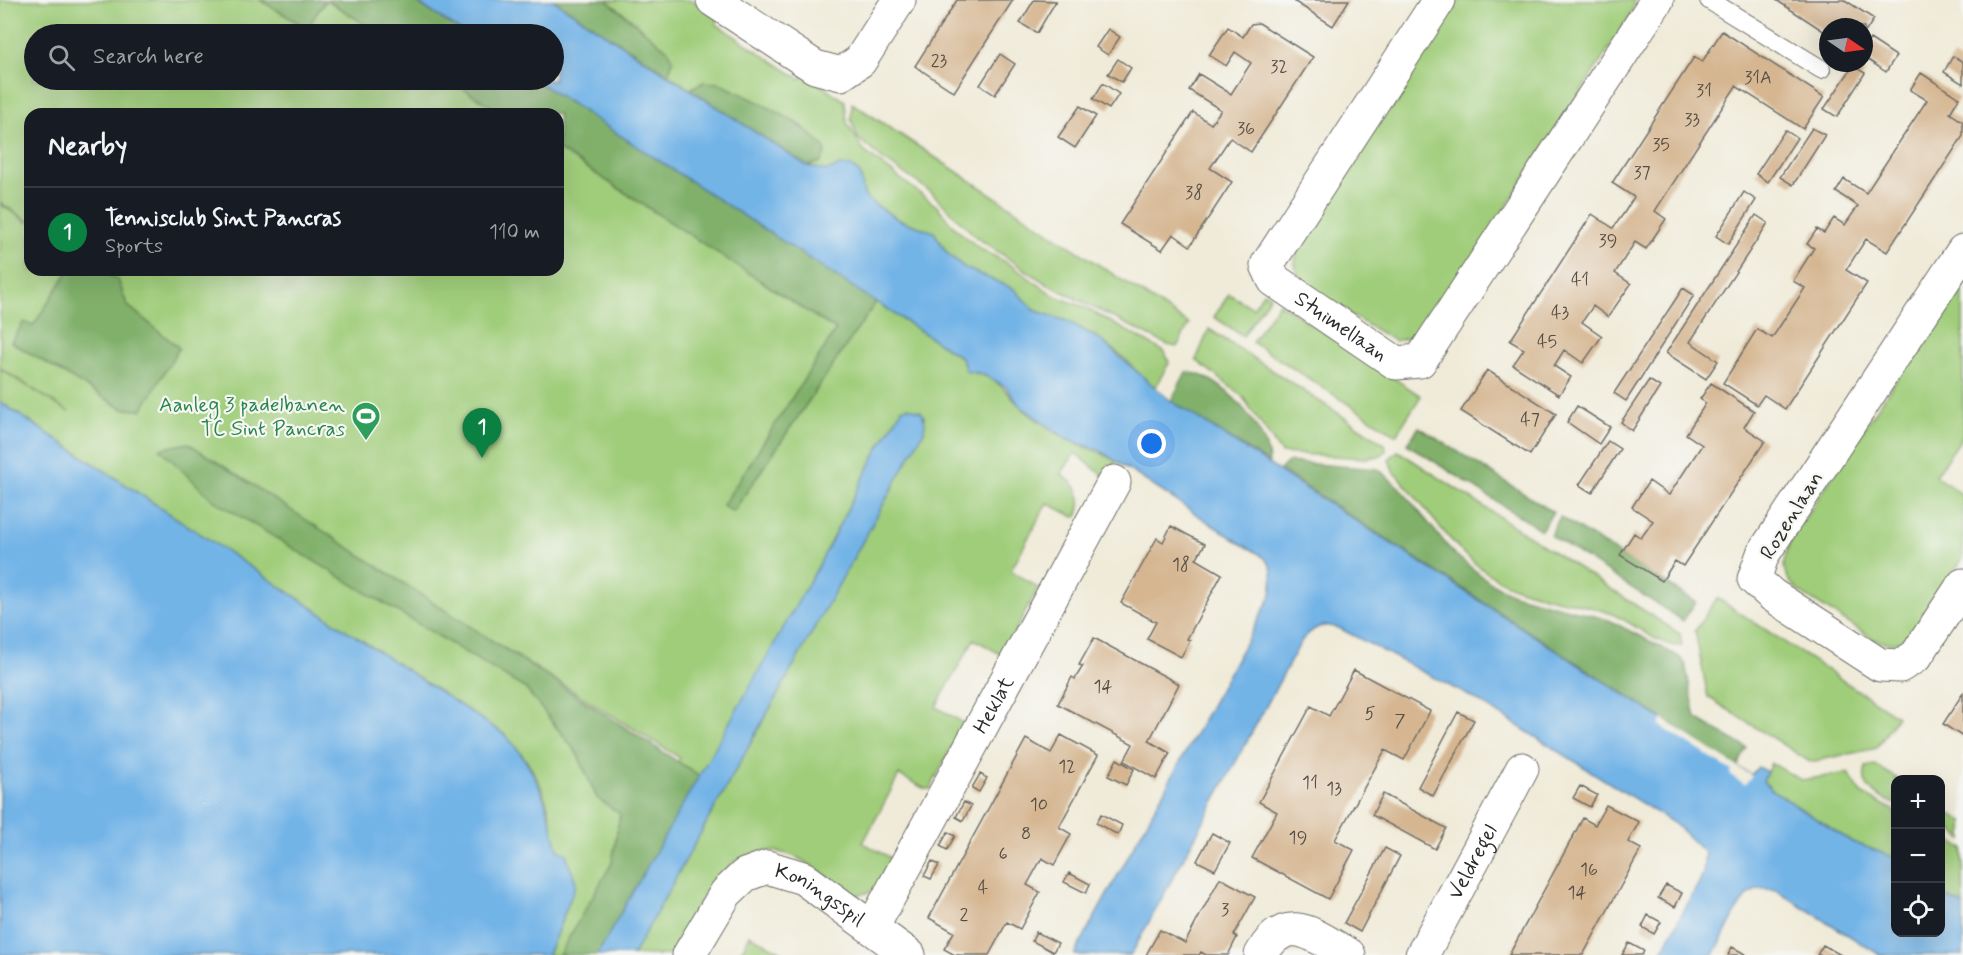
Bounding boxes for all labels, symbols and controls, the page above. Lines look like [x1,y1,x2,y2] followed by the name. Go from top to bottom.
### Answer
[1819,18,1873,72] north arrow
[24,24,564,90] search box
[45,41,78,74] icon: search
[93,43,204,71] text: Search here
[931,49,948,73] house number: 23
[1270,55,1288,79] house number: 32
[1744,66,1772,90] house number: 31A
[1696,79,1712,103] house number: 31
[1684,108,1700,132] house number: 33
[1237,117,1255,141] house number: 36
[48,130,127,164] text: Nearby
[1652,133,1670,157] house number: 35
[1633,161,1651,185] house number: 37
[1185,181,1203,205] house number: 38
[105,205,341,233] text: Tennisclub Sint Pancras
[63,219,72,246] text: 1
[489,219,540,246] text: 110 m
[1599,229,1617,253] house number: 39
[105,233,163,260] text: Sports
[1571,268,1589,292] house number: 41
[1289,285,1393,368] street label: Stuimellaan
[1551,301,1569,325] house number: 43
[1537,330,1557,354] house number: 45
[159,391,346,443] place label: Aanleg 3 padelbanen TC Sint Pancras
[350,400,382,442] sports icon: Aanleg 3 padelbanen TC Sint Pancras
[462,408,502,458] pin: 1
[1520,408,1540,432] house number: 47
[1137,429,1166,458] your location
[1754,466,1830,565] street label: Rozenlaan
[1172,553,1190,577] house number: 18
[967,671,1021,739] street label: Heklat
[1094,675,1113,699] house number: 14
[1365,702,1376,726] house number: 5
[1395,709,1406,733] house number: 7
[1058,755,1076,779] house number: 12
[1302,771,1318,795] house number: 11
[1891,775,1945,937] map controls
[1891,775,1945,829] button: +
[1326,777,1342,801] house number: 13
[1030,793,1048,817] house number: 10
[1442,820,1505,904] street label: Veldregel
[1021,822,1031,846] house number: 8
[1289,826,1307,850] house number: 19
[1891,829,1945,883] button: −
[998,842,1008,866] house number: 6
[771,857,870,933] street label: Koningsspil
[1580,858,1598,882] house number: 16
[978,876,988,900] house number: 4
[1568,881,1587,905] house number: 14
[1891,883,1945,937] button: locate
[1221,898,1229,922] house number: 3
[960,903,969,927] house number: 2

